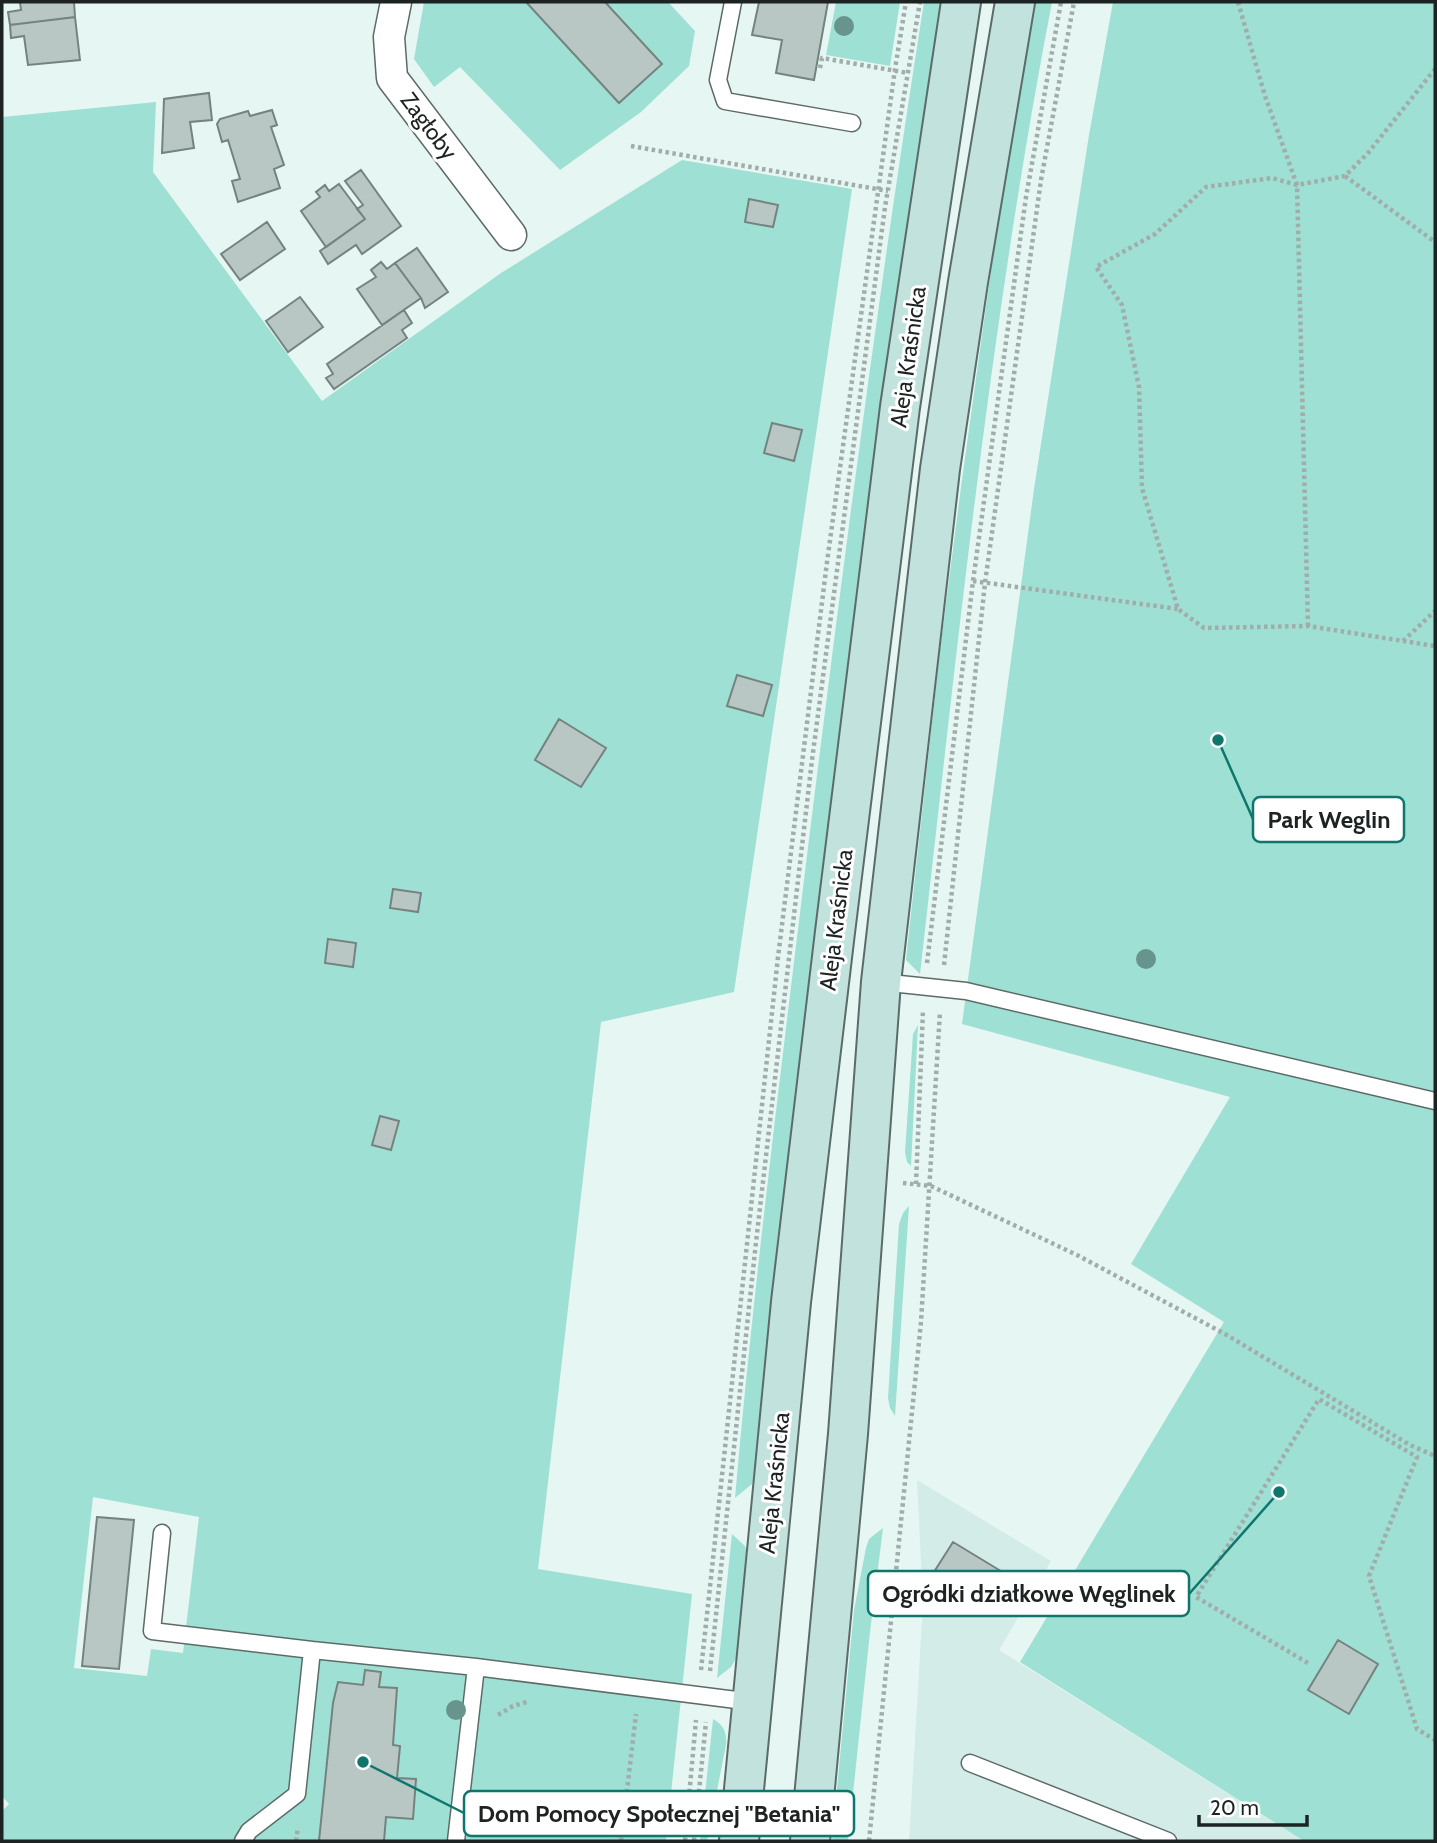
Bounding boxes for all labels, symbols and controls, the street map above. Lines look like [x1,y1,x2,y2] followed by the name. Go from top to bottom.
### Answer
[395,87,464,166] street label: Zagłoby
[884,285,932,429] street label: Aleja Kraśnicka
[1253,797,1404,842] callout: Park Weglin
[1268,805,1390,834] text: Park Weglin
[813,848,859,992] street label: Aleja Kraśnicka
[753,1411,795,1555] street label: Aleja Kraśnicka
[868,1571,1189,1616] callout: Ogródki działkowe Węglinek
[882,1579,1176,1608] text: Ogródki działkowe Węglinek
[1199,1784,1308,1828] scale bar
[464,1791,854,1836] callout: Dom Pomocy Społecznej "Betania"
[1210,1795,1259,1820] text: 20 m
[478,1799,840,1828] text: Dom Pomocy Społecznej "Betania"

